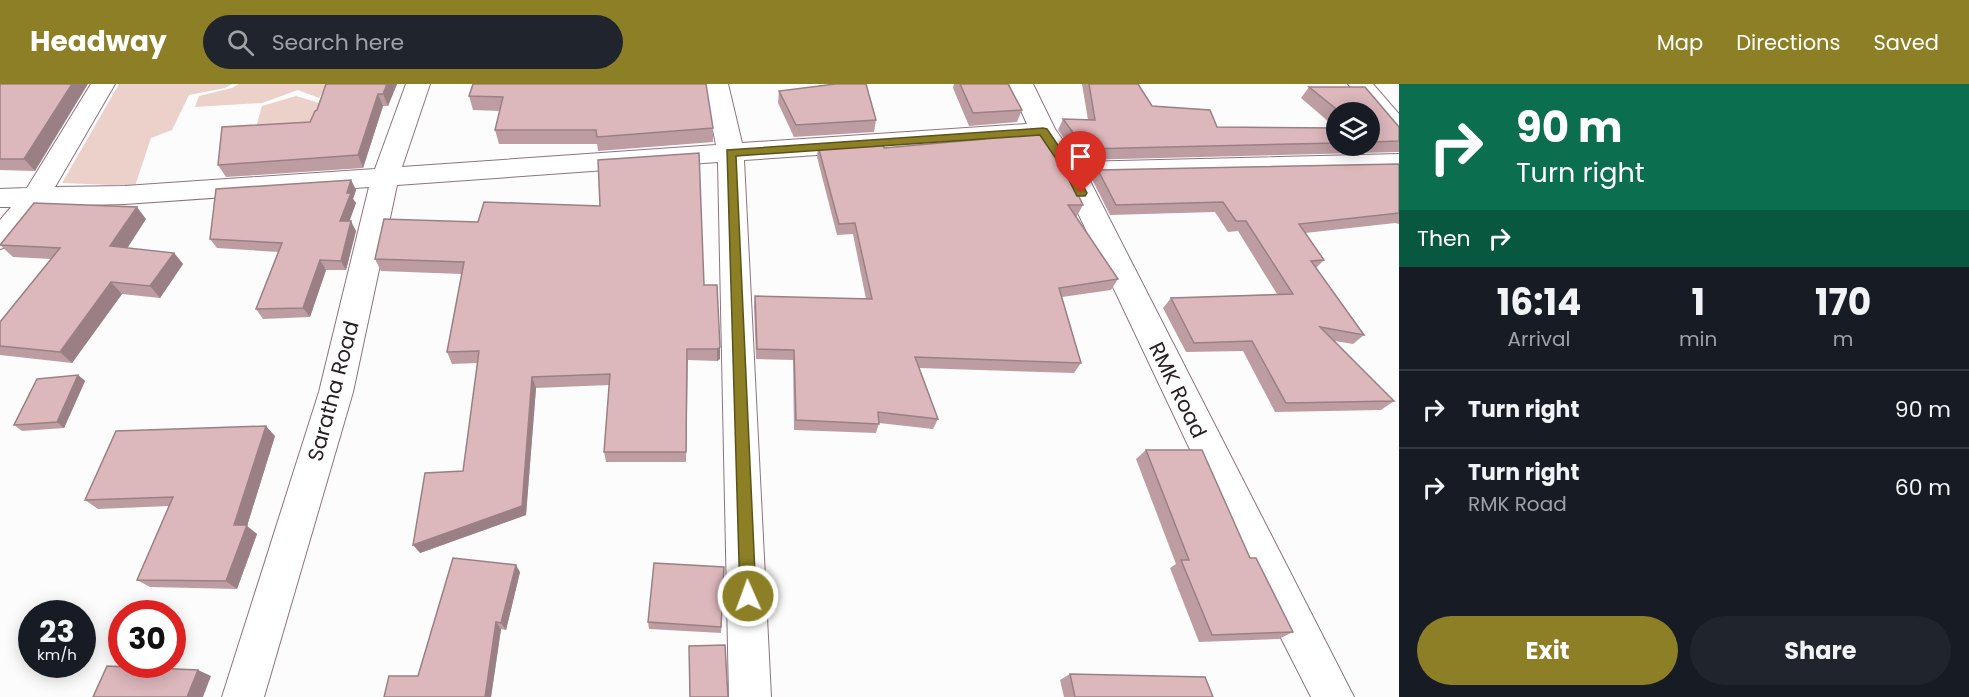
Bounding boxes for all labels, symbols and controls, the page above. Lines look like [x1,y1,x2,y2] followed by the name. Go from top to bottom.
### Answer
[203,15,623,69] search box
[30,22,167,61] text: Headway
[224,26,257,59] icon: search
[272,27,404,58] text: Search here
[1657,28,1703,57] text: Map
[1736,28,1840,57] text: Directions
[1873,28,1939,57] text: Saved
[1516,98,1623,157] text: 90 m
[1326,102,1380,156] map controls
[1326,102,1380,156] button: layers
[1417,108,1495,186] icon: right
[1055,131,1106,193] pin
[1064,140,1097,173] icon: arrive
[1516,154,1645,191] text: Turn right
[1483,222,1516,255] icon: right
[1417,223,1471,254] text: Then
[1497,277,1581,328] text: 16:14
[1691,277,1705,328] text: 1
[1815,277,1871,328] text: 170
[300,318,366,464] street label: Saratha Road
[1508,325,1570,353] text: Arrival
[1679,325,1717,353] text: min
[1833,325,1853,353] text: m
[1142,337,1214,443] street label: RMK Road
[1417,393,1450,426] icon: right
[1468,394,1579,425] text: Turn right
[1895,394,1951,425] text: 90 m
[1468,457,1579,488] text: Turn right
[1417,471,1450,504] icon: right
[1895,472,1951,503] text: 60 m
[1468,490,1567,518] text: RMK Road
[716,564,780,628] position arrow
[108,600,186,678] speed limit sign: 30
[39,610,75,653] text: 23
[1417,616,1678,685] button: Exit
[1690,616,1951,685] button: Share
[37,644,77,665] text: km/h

